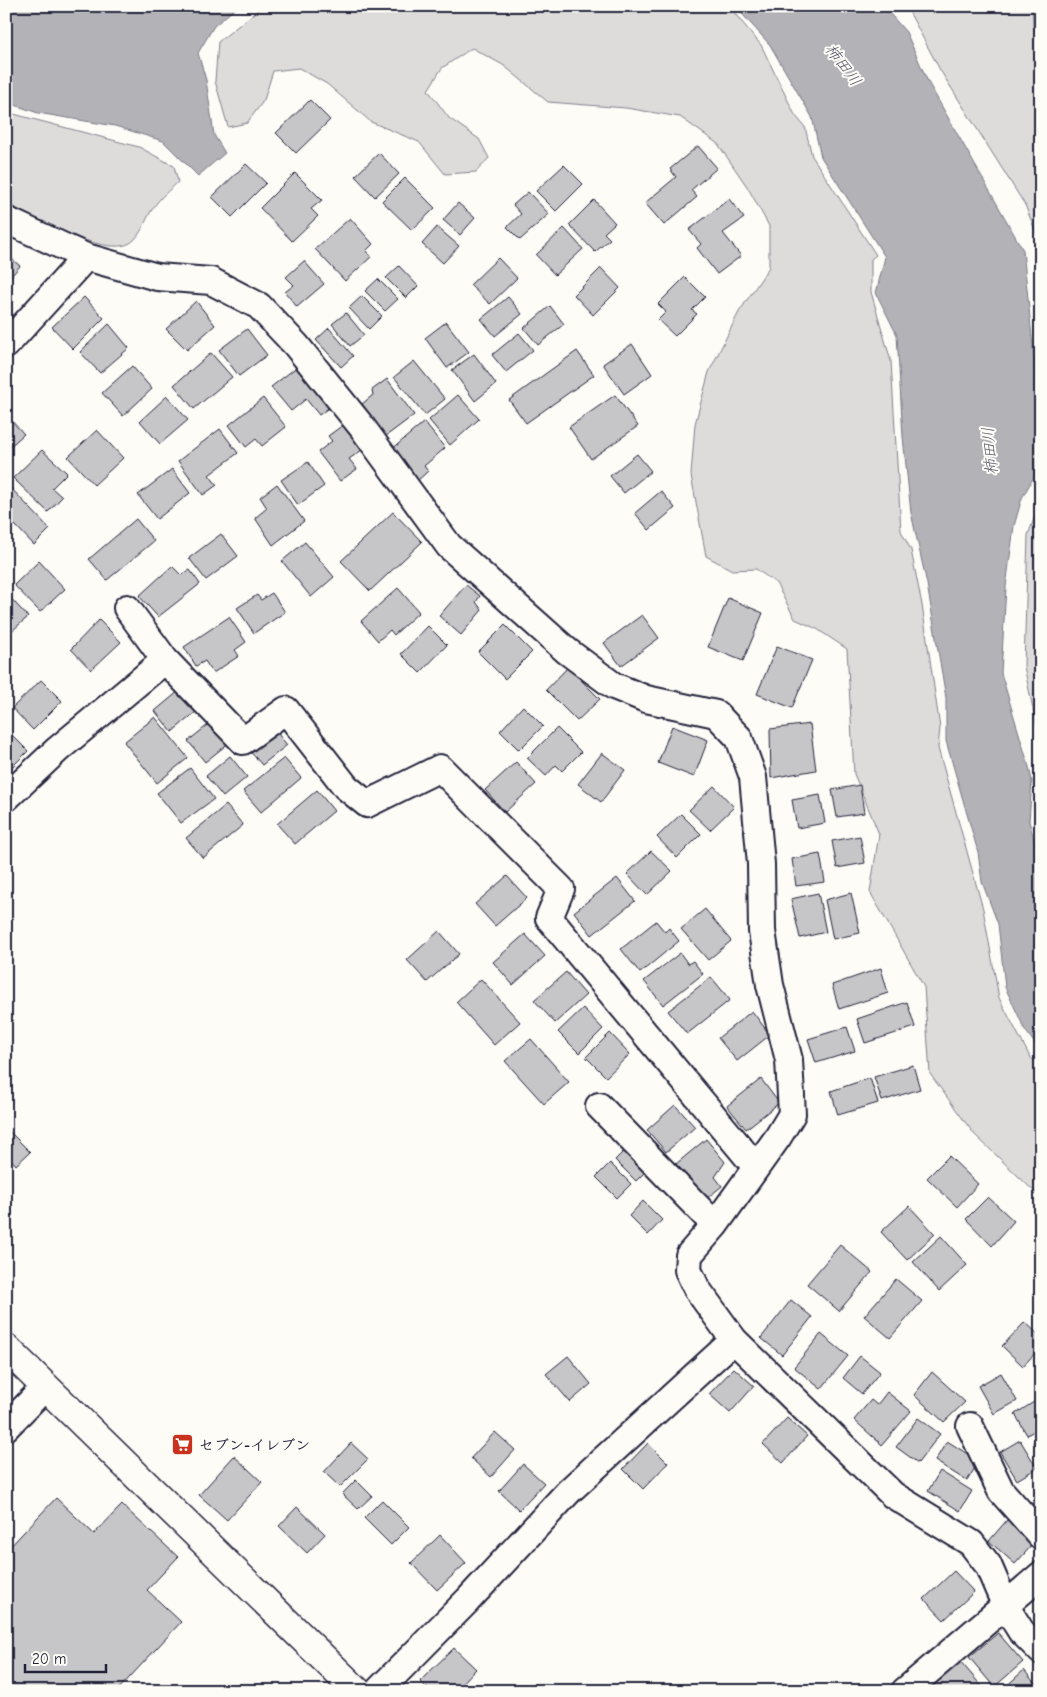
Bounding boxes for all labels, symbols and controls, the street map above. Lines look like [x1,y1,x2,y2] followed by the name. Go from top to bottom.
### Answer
[821,40,865,90] water label: 柿田川
[979,426,1001,476] water label: 柿田川
[171,1433,195,1457] supermarket icon: セブン-イレブン
[199,1436,310,1454] place label: セブン-イレブン
[25,1642,106,1674] scale bar
[32,1650,66,1668] text: 20 m

